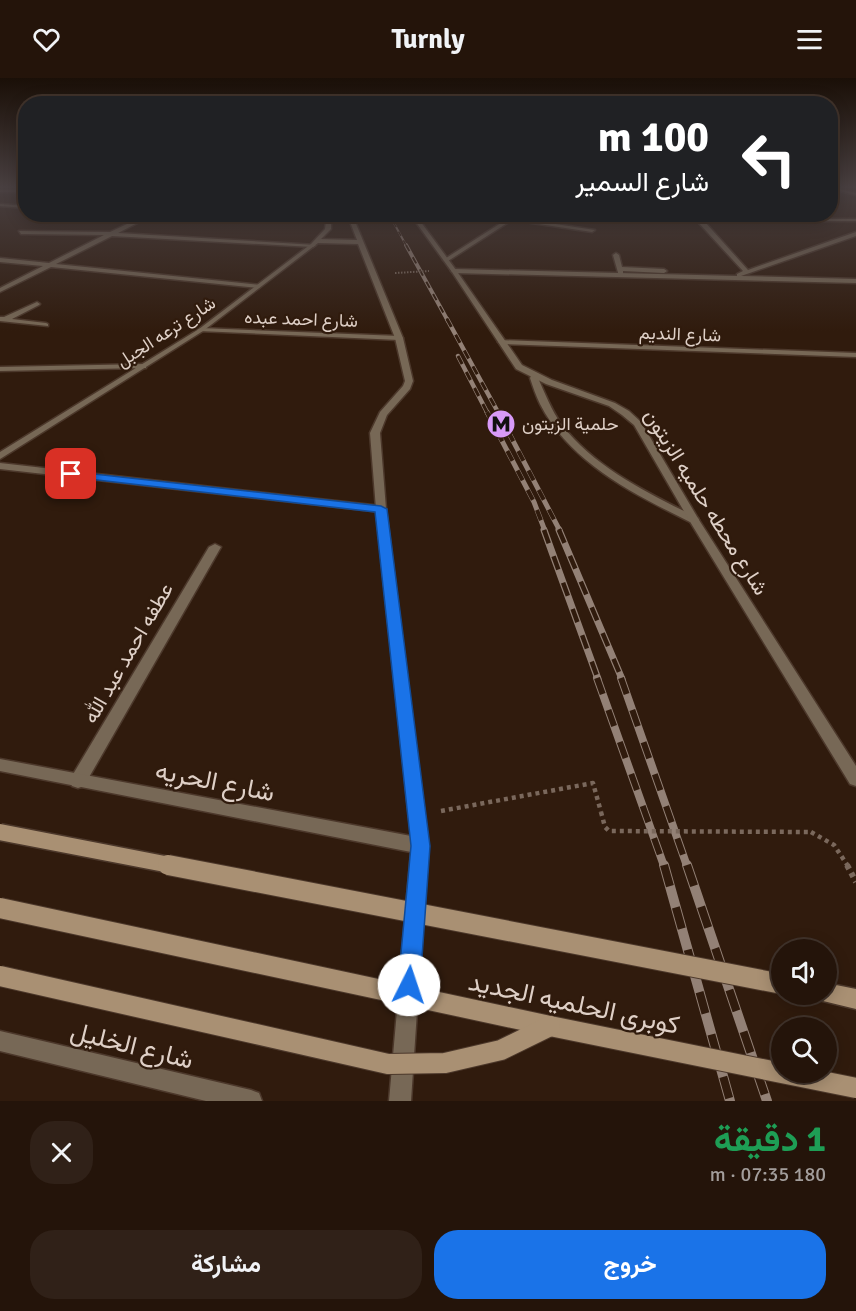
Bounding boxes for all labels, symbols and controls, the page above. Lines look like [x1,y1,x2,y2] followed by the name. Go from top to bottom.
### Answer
[30,23,63,56] icon: heart
[391,23,465,56] text: Turnly
[793,23,826,56] icon: menu
[598,112,709,163] text: 100 m
[730,120,808,198] icon: left
[575,166,709,199] text: شارع السمير
[112,292,220,373] street label: شارع ترعه الجبل
[244,306,358,333] street label: شارع احمد عبده
[639,322,721,347] street label: شارع النديم
[637,404,774,600] street label: شارع محطه حلميه الزيتون
[485,408,517,440] metro station icon: حلمية الزيتون
[522,413,618,435] place label: حلمية الزيتون
[45,448,96,499] pin
[54,457,87,490] icon: arrive
[77,578,179,728] street label: عطفه احمد عبد الله
[152,755,277,810] street label: شارع الحريه
[771,939,837,1083] map controls
[771,939,837,1005] button: sound
[377,953,441,1017] position arrow
[465,966,682,1042] street label: كوبرى الحلميه الجديد
[67,1015,196,1078] street label: شارع الخليل
[771,1017,837,1083] button: search
[714,1117,826,1162] text: 1 دقيقة
[30,1121,93,1184] button: close
[710,1162,826,1187] text: 180 m · 07:35
[30,1230,422,1299] button: مشاركة
[434,1230,826,1299] button: خروج

